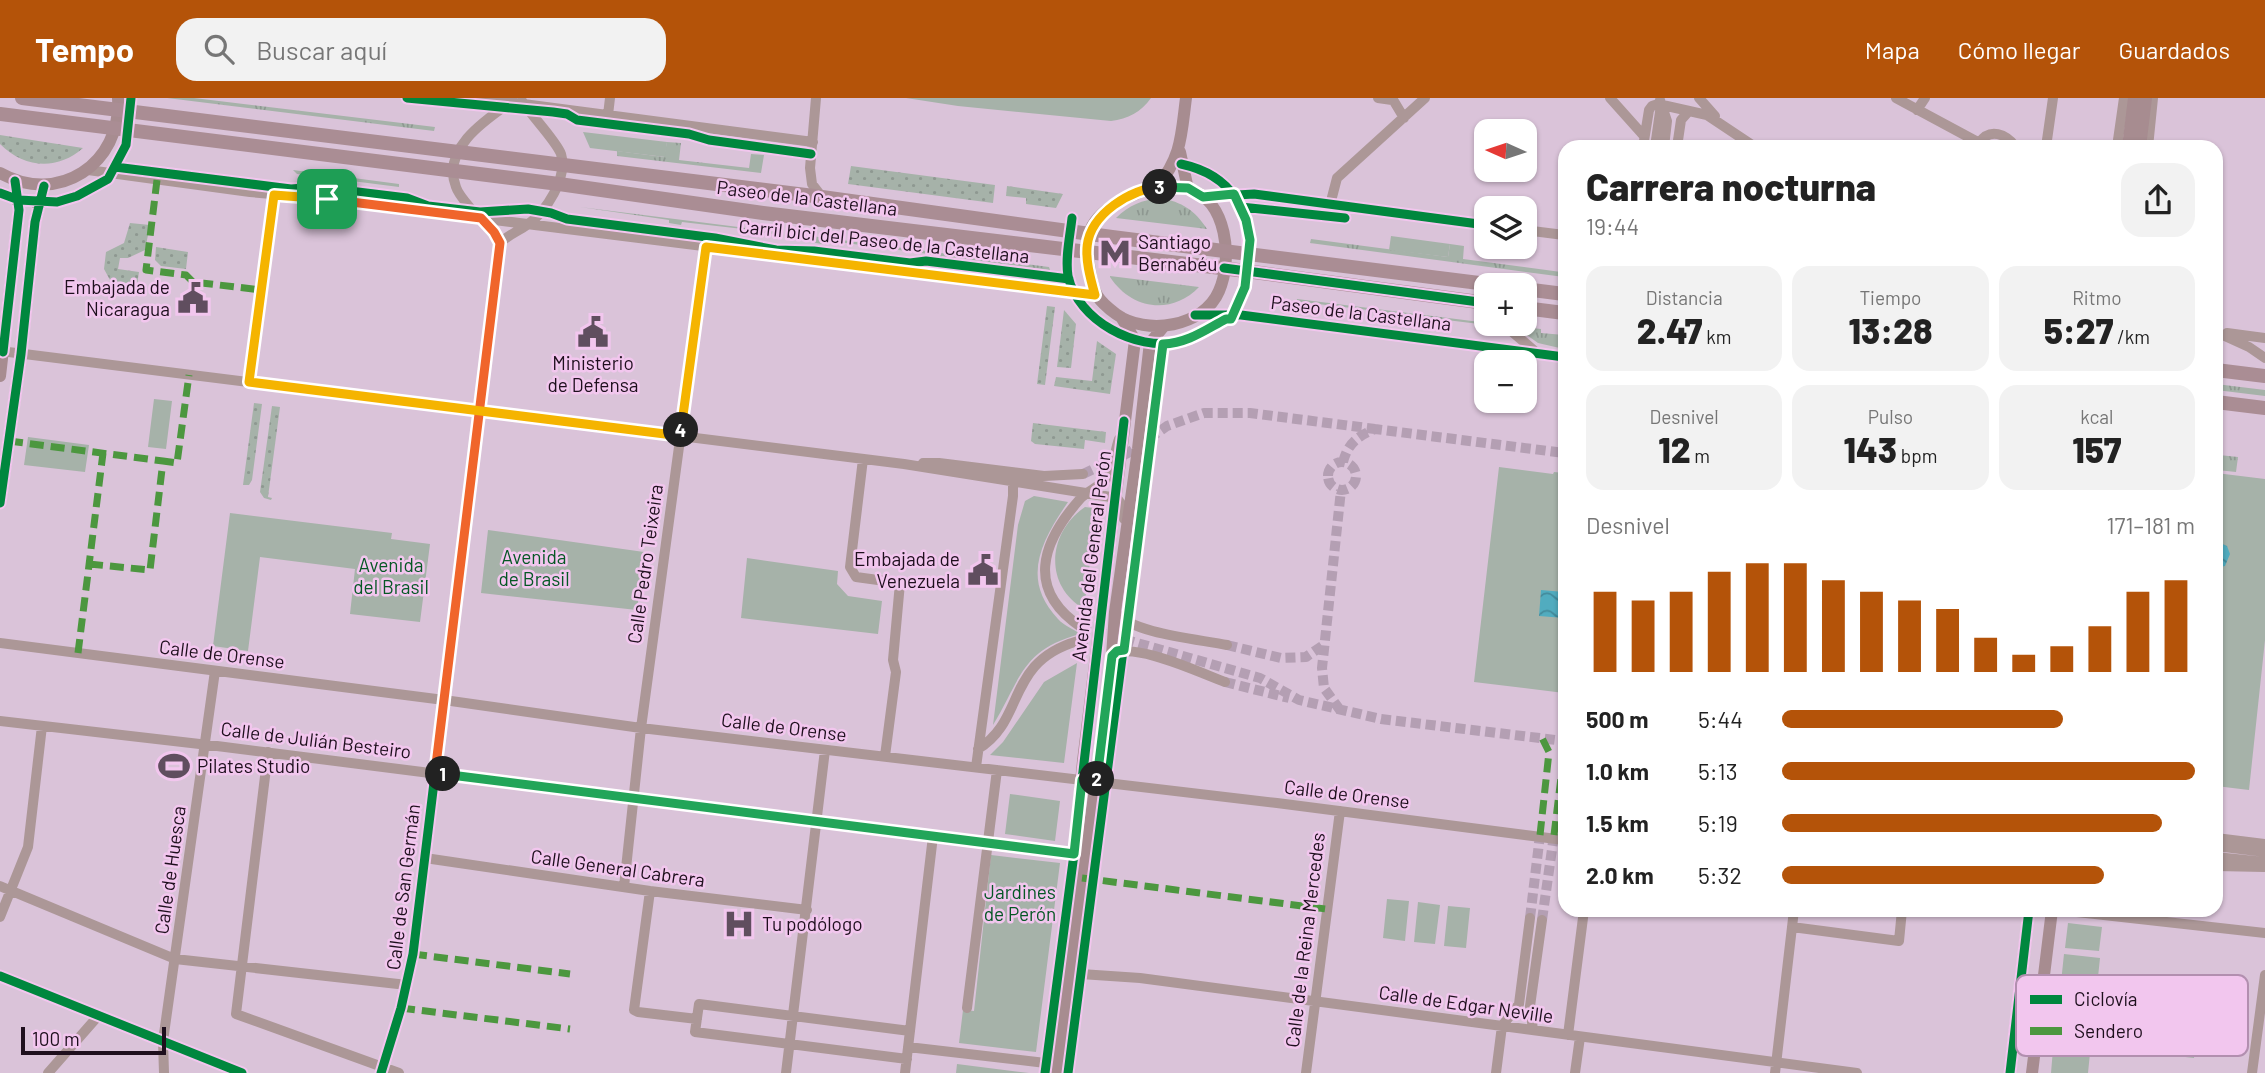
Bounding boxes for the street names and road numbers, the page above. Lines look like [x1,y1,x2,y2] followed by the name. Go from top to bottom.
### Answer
[715,175,899,220] street label: Paseo de la Castellana
[738,214,1031,267] street label: Carril bici del Paseo de la Castellana
[1269,290,1453,335] street label: Paseo de la Castellana
[1066,449,1115,663] street label: Avenida del General Perón
[622,483,667,645] street label: Calle Pedro Teixeira
[158,634,286,673] street label: Calle de Orense
[720,707,848,746] street label: Calle de Orense
[219,716,413,763] street label: Calle de Julián Besteiro
[1283,774,1411,813] street label: Calle de Orense
[381,803,424,971] street label: Calle de San Germán
[149,804,190,936] street label: Calle de Huesca
[1280,831,1329,1049] street label: Calle de la Reina Mercedes
[530,844,707,891] street label: Calle General Cabrera
[1377,980,1555,1027] street label: Calle de Edgar Neville

